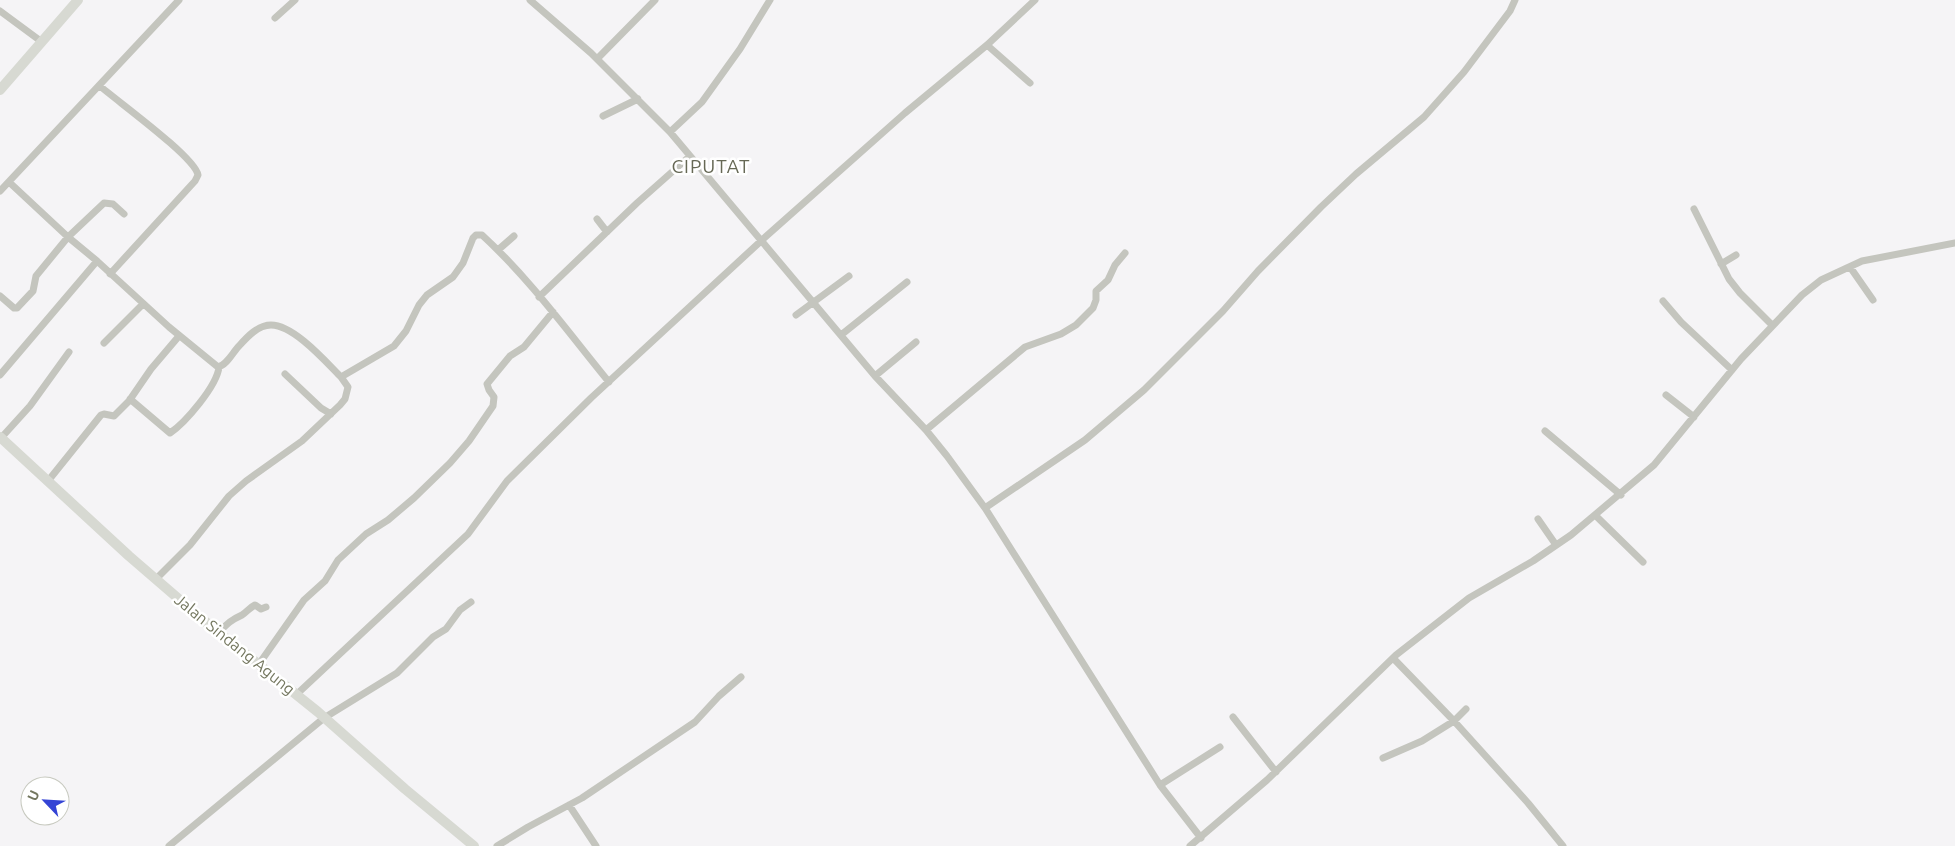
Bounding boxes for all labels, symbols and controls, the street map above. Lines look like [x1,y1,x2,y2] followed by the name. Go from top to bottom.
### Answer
[671,155,751,177] district label: CIPUTAT
[171,590,299,698] street label: Jalan Sindang Agung
[20,776,70,826] north arrow
[24,788,43,803] text: U

